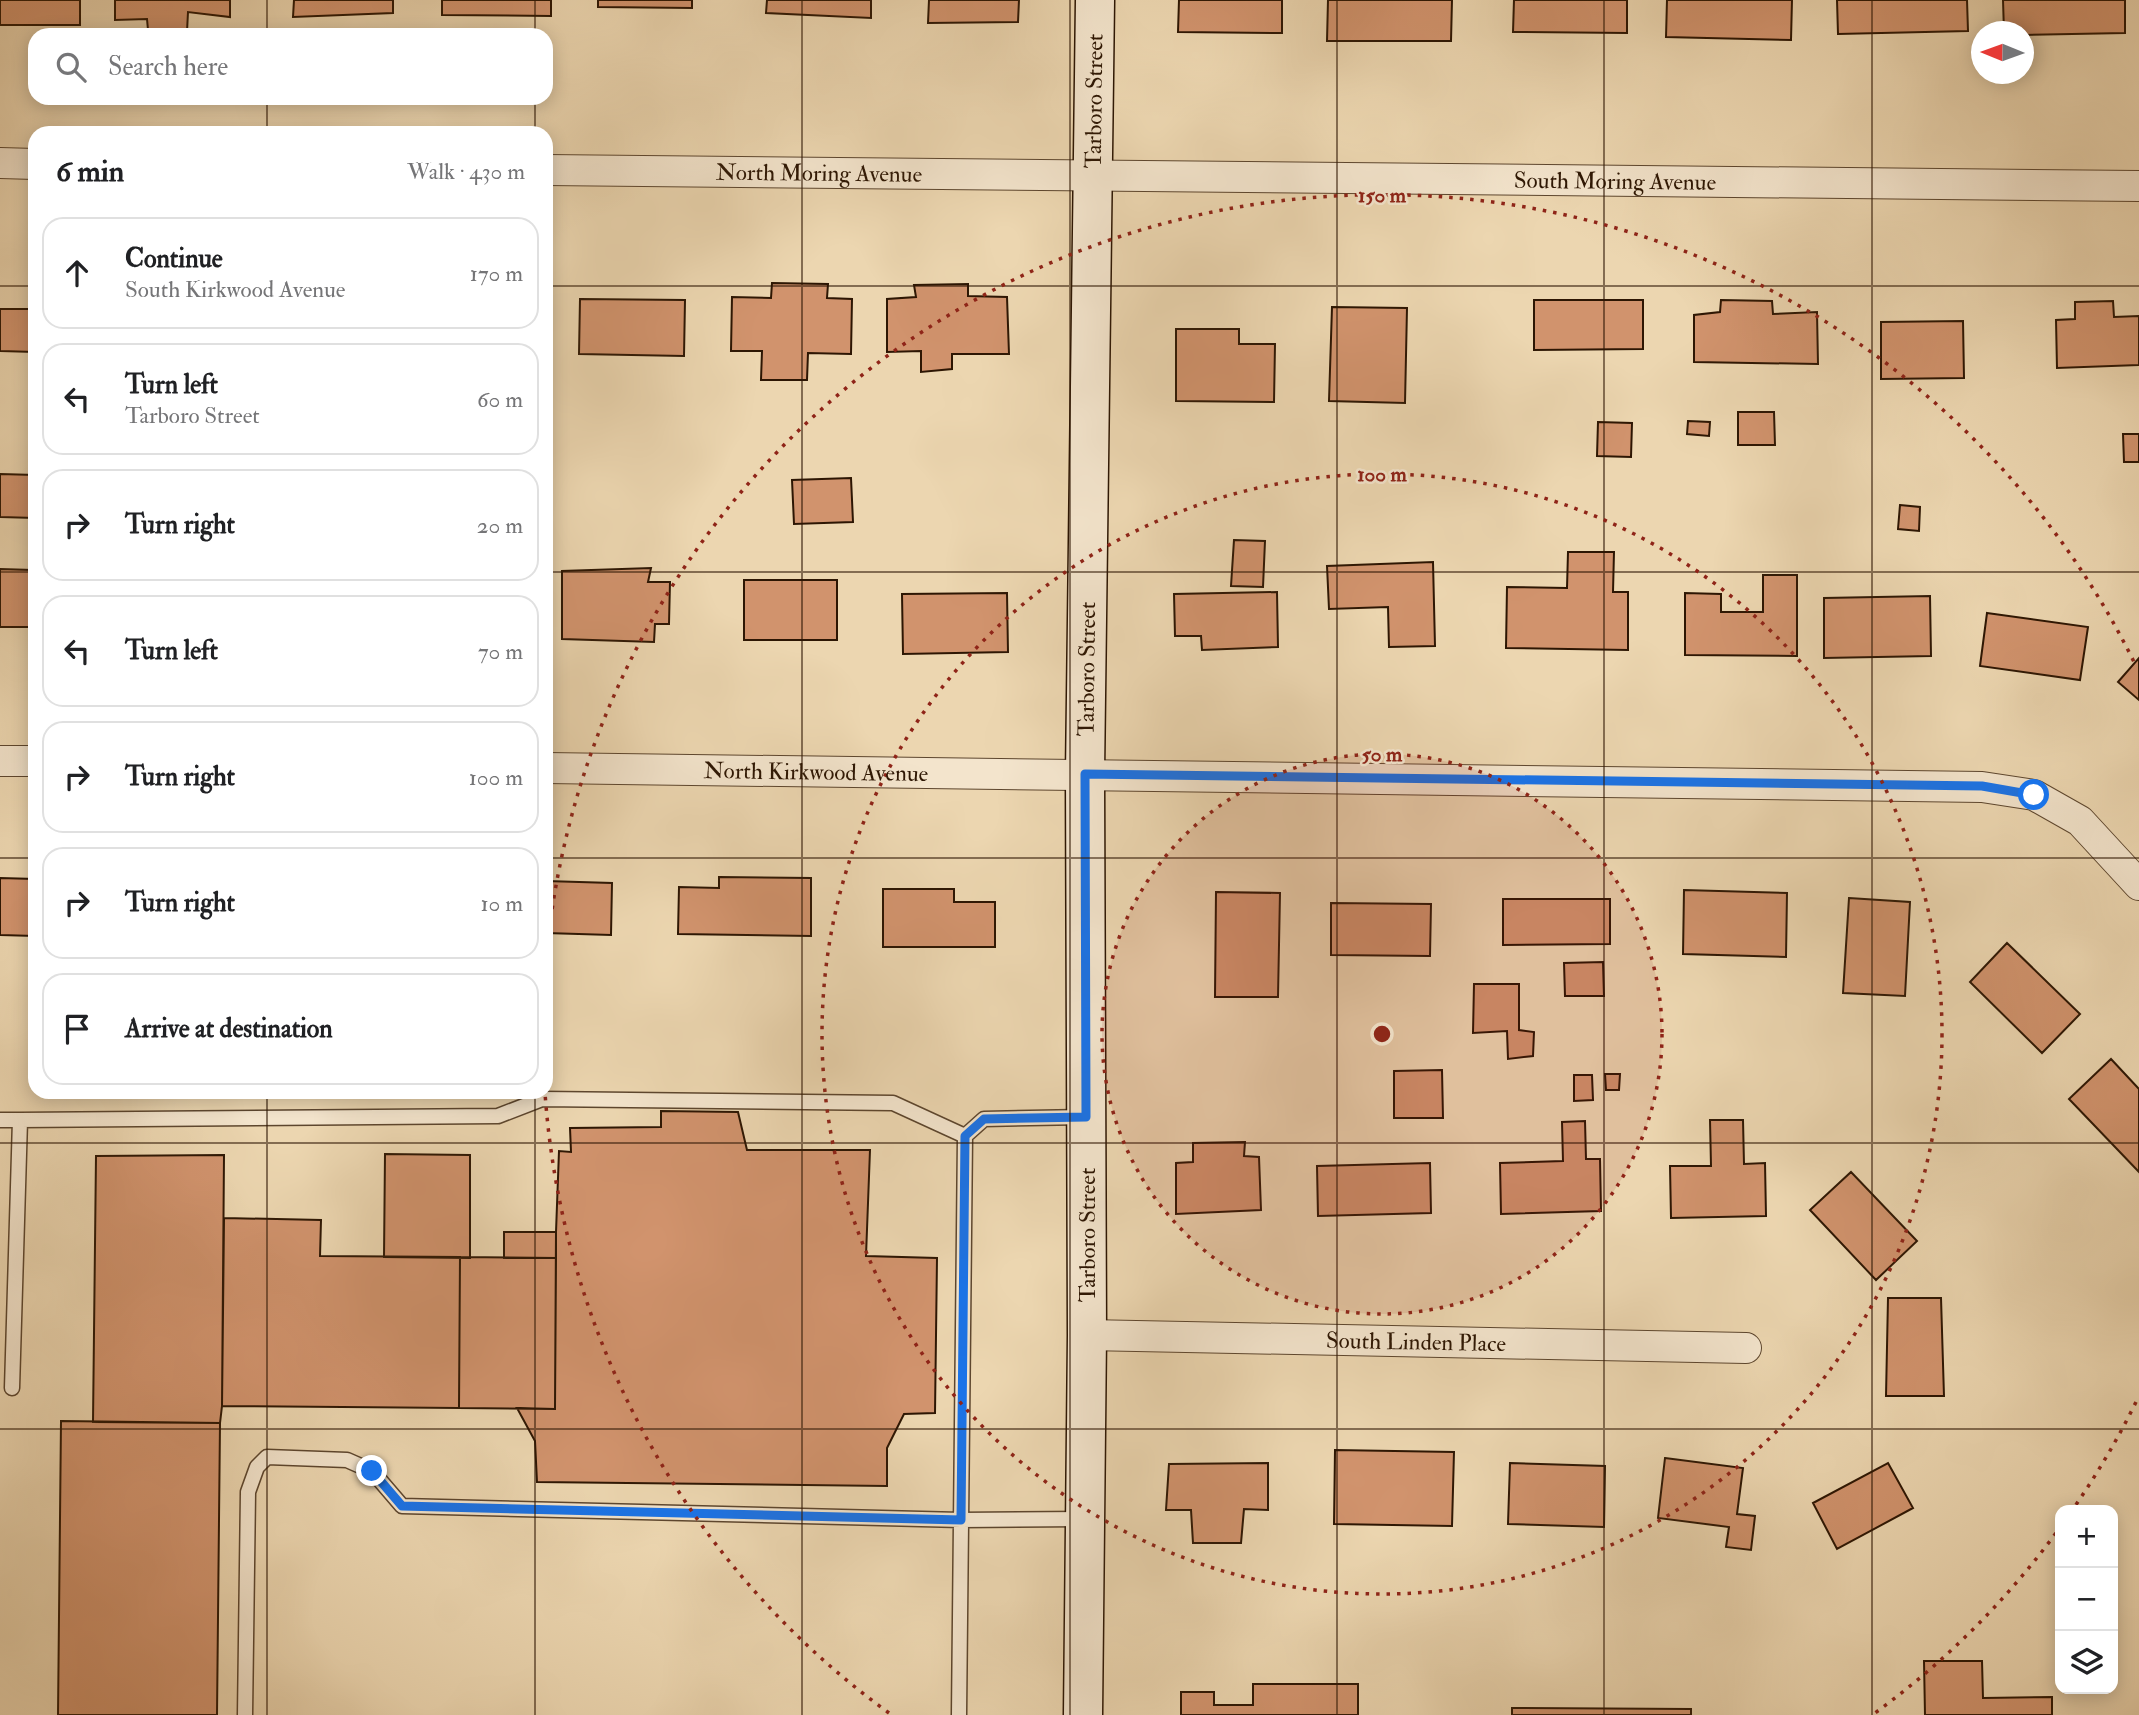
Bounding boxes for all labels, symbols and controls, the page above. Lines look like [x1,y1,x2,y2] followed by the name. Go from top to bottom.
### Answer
[1971,21,2034,84] north arrow
[28,28,553,105] search box
[1079,33,1110,169] street label: Tarboro Street
[52,48,90,86] icon: search
[108,51,228,83] text: Search here
[56,153,124,190] text: 6 min
[407,157,525,186] text: Walk · 430 m
[716,158,923,189] street label: North Moring Avenue
[1514,166,1717,197] street label: South Moring Avenue
[1358,182,1407,209] text: 150 m
[125,243,223,275] text: Continue
[58,254,96,292] icon: ahead
[470,259,523,288] text: 170 m
[125,275,345,304] text: South Kirkwood Avenue
[125,369,218,401] text: Turn left
[58,380,96,418] icon: left
[477,385,523,414] text: 60 m
[125,401,260,430] text: Tarboro Street
[1357,461,1408,488] text: 100 m
[58,506,96,544] icon: right
[125,509,235,541] text: Turn right
[477,511,523,540] text: 20 m
[1071,601,1102,737] street label: Tarboro Street
[58,632,96,670] icon: left
[125,635,218,667] text: Turn left
[478,637,523,666] text: 70 m
[1362,741,1403,768] text: 50 m
[703,756,929,788] street label: North Kirkwood Avenue
[58,758,96,796] icon: right
[125,761,235,793] text: Turn right
[469,763,523,792] text: 100 m
[2018,779,2049,810] route start
[58,884,96,922] icon: right
[125,887,235,919] text: Turn right
[480,889,523,918] text: 10 m
[58,1010,96,1048] icon: arrive
[125,1013,333,1045] text: Arrive at destination
[1370,1022,1394,1046] centre of rings
[1073,1168,1102,1302] street label: Tarboro Street
[1326,1326,1507,1358] street label: South Linden Place
[356,1455,387,1486] route end
[2055,1505,2118,1694] map controls
[2055,1505,2118,1568] button: +
[2055,1568,2118,1631] button: −
[2055,1631,2118,1694] button: layers

